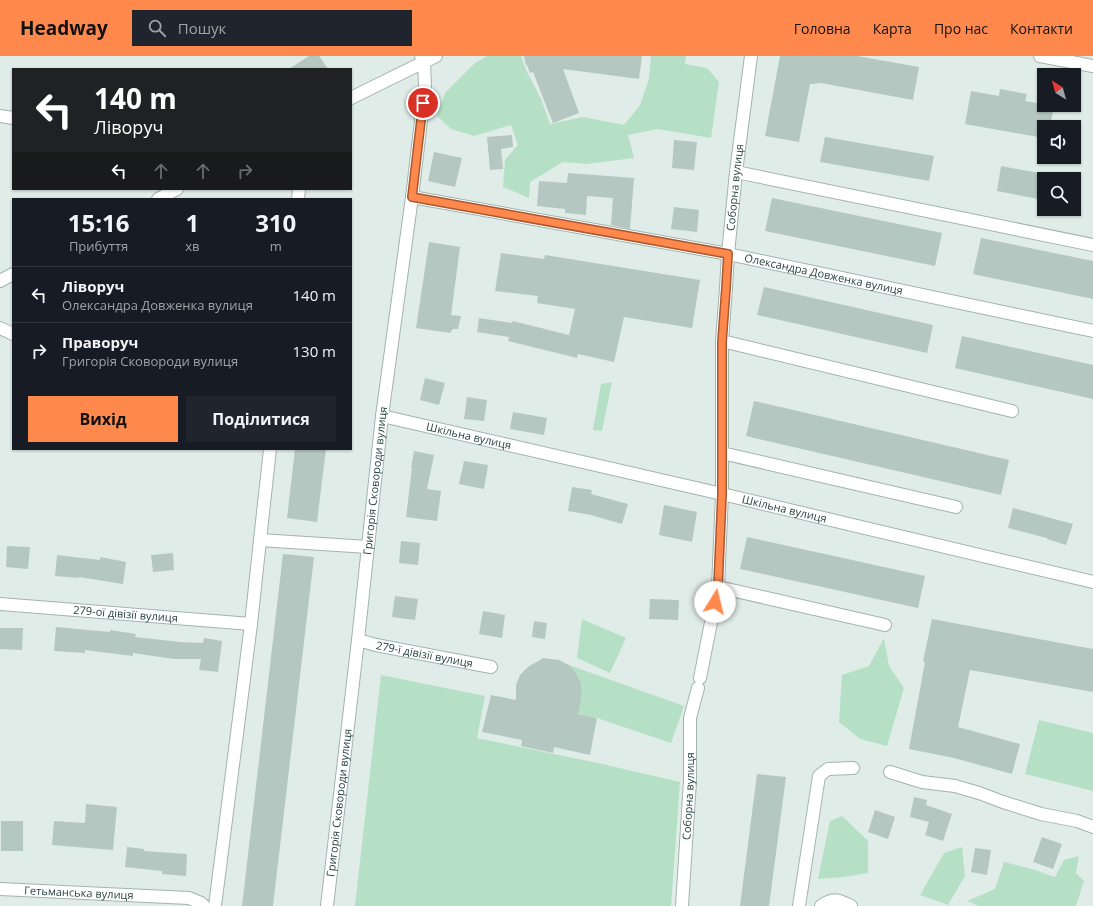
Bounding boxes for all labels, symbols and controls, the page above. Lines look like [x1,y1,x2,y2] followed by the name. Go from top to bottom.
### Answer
[132,10,412,46] search box
[20,15,108,41] text: Headway
[146,17,168,39] icon: search
[178,18,226,38] text: Пошук
[794,19,851,38] text: Головна
[873,19,912,38] text: Карта
[934,19,988,38] text: Про нас
[1010,19,1073,38] text: Контакти
[1037,68,1081,112] north arrow
[1037,68,1081,216] map controls
[94,79,177,117] text: 140 m
[28,84,80,136] icon: left
[406,86,440,120] pin
[412,92,434,114] icon: arrive
[94,115,163,139] text: Ліворуч
[1037,120,1081,164] button: sound
[722,143,747,232] street label: Соборна вулиця
[108,160,130,182] icon: left
[150,160,172,182] icon: ahead
[192,160,214,182] icon: ahead
[234,160,256,182] icon: right
[1037,172,1081,216] button: search
[68,206,129,239] text: 15:16
[185,206,199,239] text: 1
[255,206,296,239] text: 310
[69,237,128,255] text: Прибуття
[185,237,199,255] text: хв
[270,237,282,255] text: m
[743,250,905,298] street label: Олександра Довженка вулиця
[62,276,124,296] text: Ліворуч
[28,284,50,306] icon: left
[292,285,336,305] text: 140 m
[62,296,253,314] text: Олександра Довженка вулиця
[62,332,138,352] text: Праворуч
[28,340,50,362] icon: right
[292,341,336,361] text: 130 m
[62,352,238,370] text: Григорія Сковороди вулиця
[28,396,178,442] button: Вихід
[186,396,336,442] button: Поділитися
[359,405,390,556] street label: Григорія Сковороди вулиця
[425,418,513,452] street label: Шкільна вулиця
[741,491,828,526] street label: Шкільна вулиця
[694,581,736,623] position arrow
[73,602,178,625] street label: 279-ої дівізії вулиця
[375,637,474,670] street label: 279-ї дівізії вулиця
[322,728,355,878] street label: Григорія Сковороди вулиця
[678,752,697,840] street label: Соборна вулиця
[24,882,134,902] street label: Гетьманська вулиця

